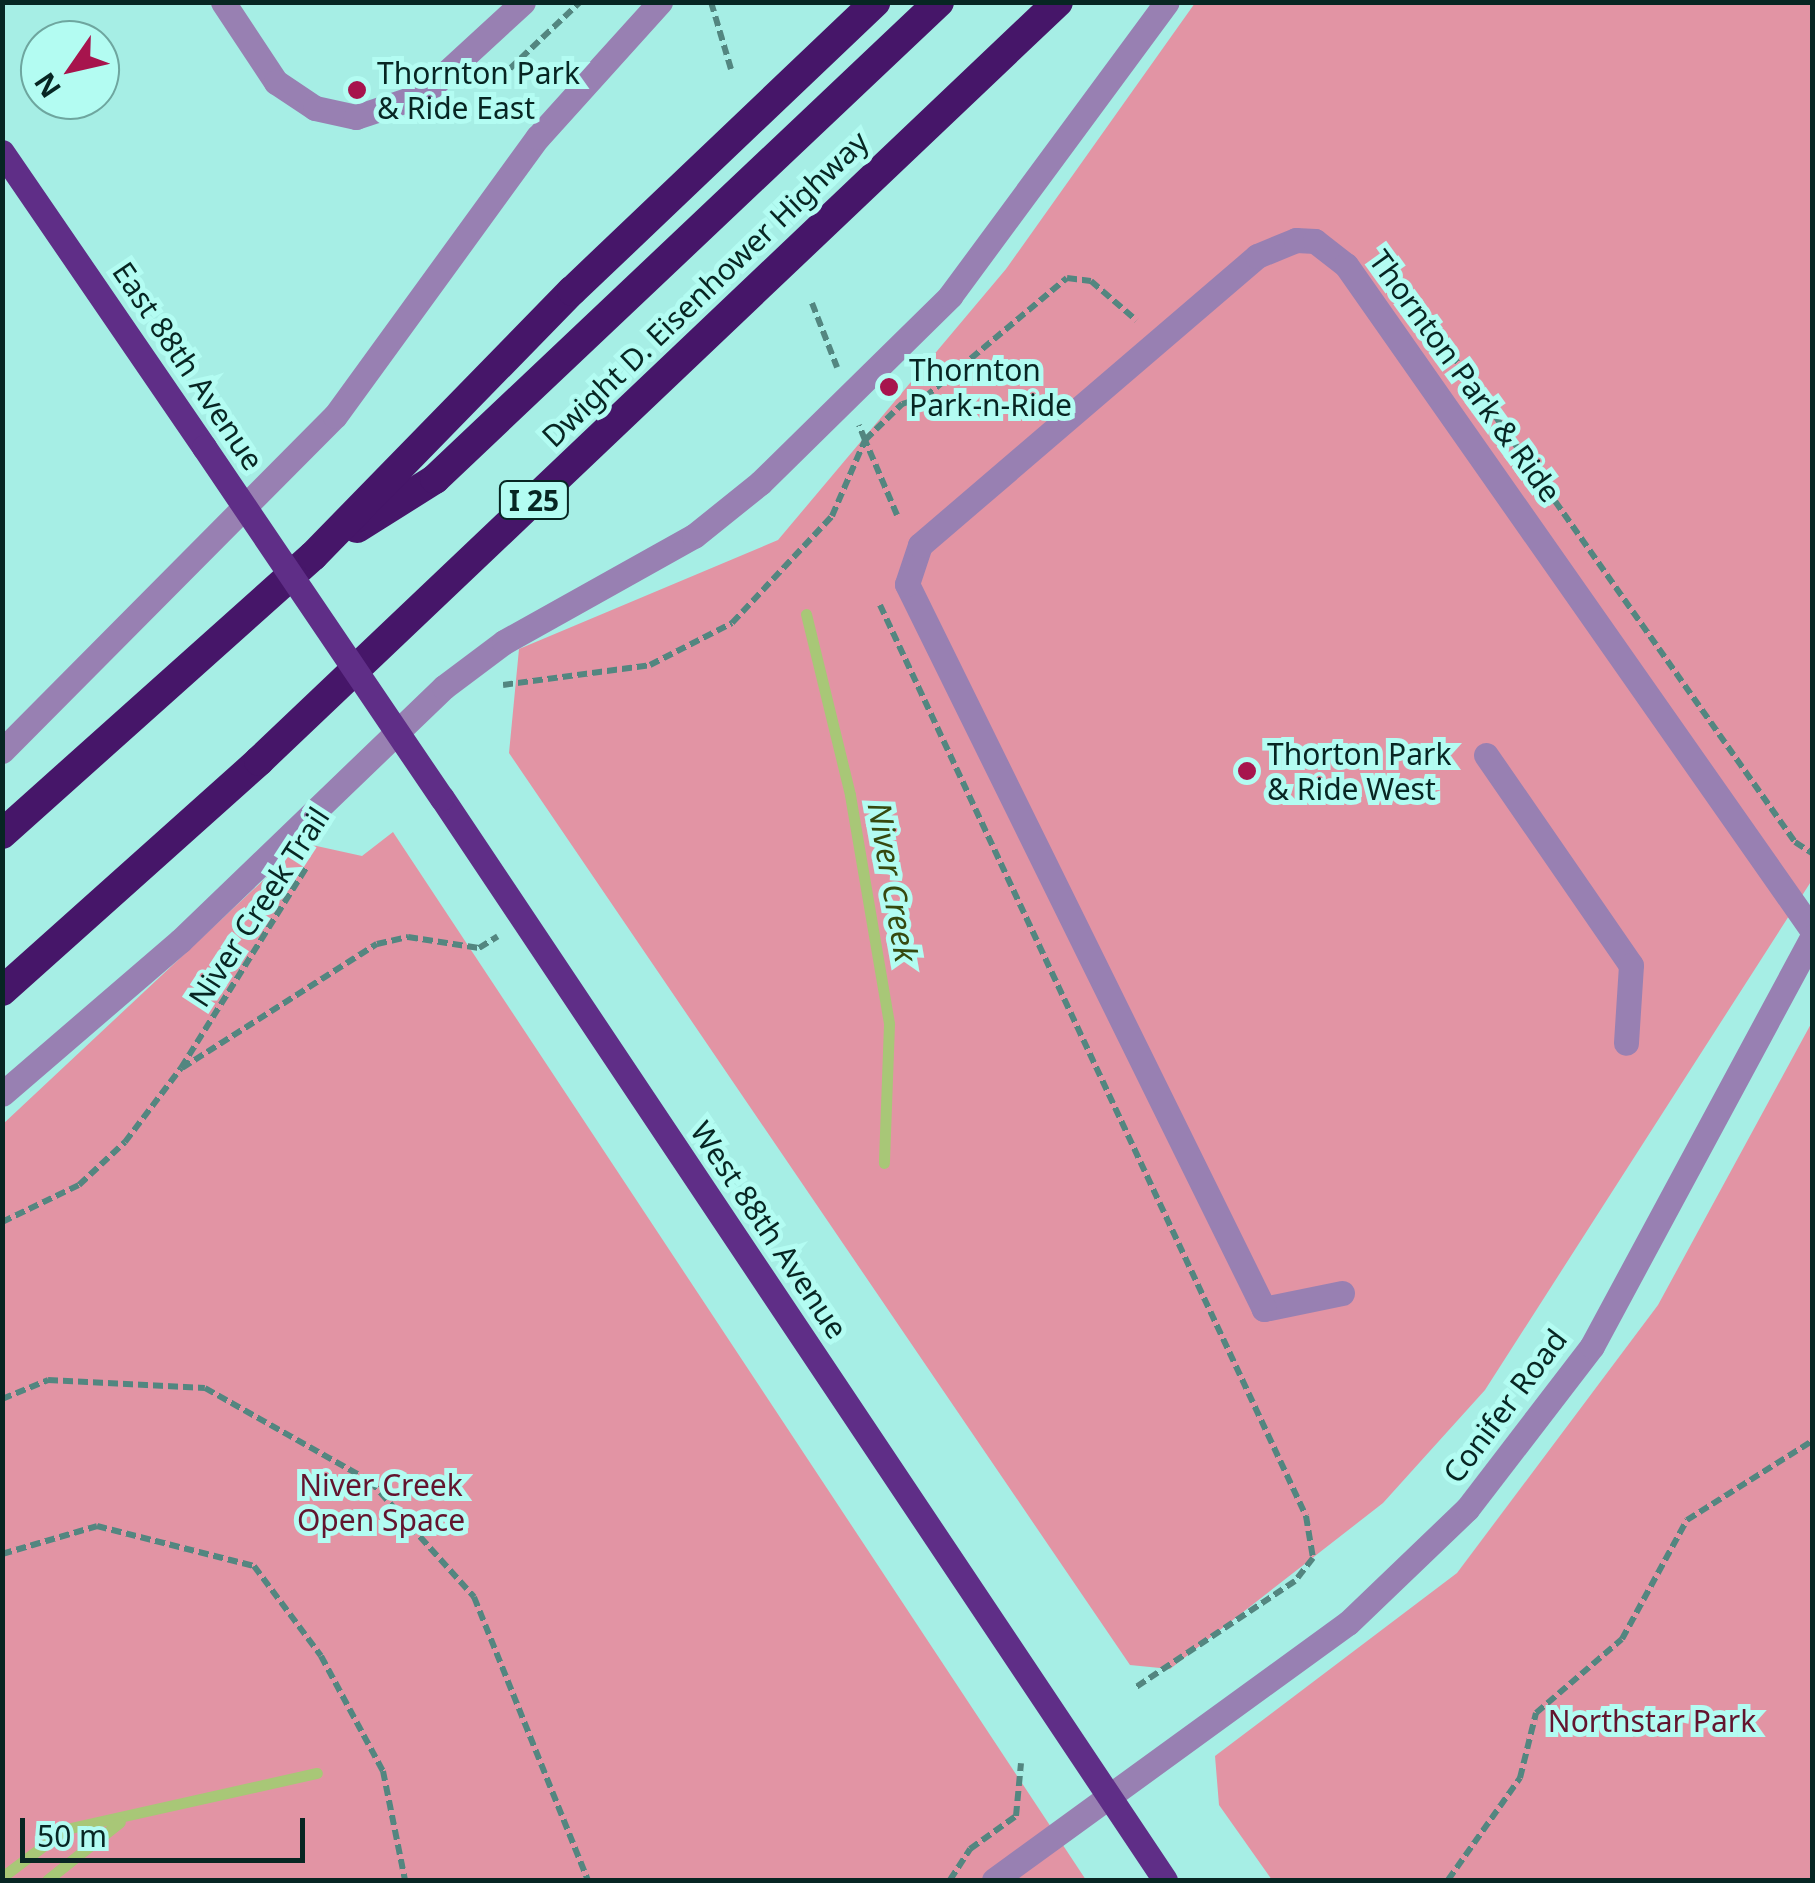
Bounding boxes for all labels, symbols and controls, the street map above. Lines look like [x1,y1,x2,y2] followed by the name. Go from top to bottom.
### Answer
[20,20,120,120] north arrow
[377,55,580,126] place label: Thornton Park & Ride East
[25,66,69,106] text: N
[346,79,368,101] marker: Thornton Park & Ride East
[535,124,875,454] street label: Dwight D. Eisenhower Highway
[1362,243,1568,509] street label: Thornton Park & Ride
[105,255,271,477] street label: East 88th Avenue
[909,352,1072,422] place label: Thornton Park-n-Ride
[878,376,900,398] marker: Thornton Park-n-Ride
[496,477,572,523] road number: I 25
[1267,736,1451,806] place label: Thorton Park & Ride West
[1236,760,1258,782] marker: Thorton Park & Ride West
[860,799,926,965] water label: Niver Creek
[181,801,337,1013] street label: Niver Creek Trail
[683,1115,855,1345] street label: West 88th Avenue
[1436,1322,1574,1490] street label: Conifer Road
[297,1467,465,1538] park label: Niver Creek Open Space
[1548,1703,1756,1739] park label: Northstar Park
[25,1798,310,1860] scale bar
[37,1815,107,1856] text: 50 m

